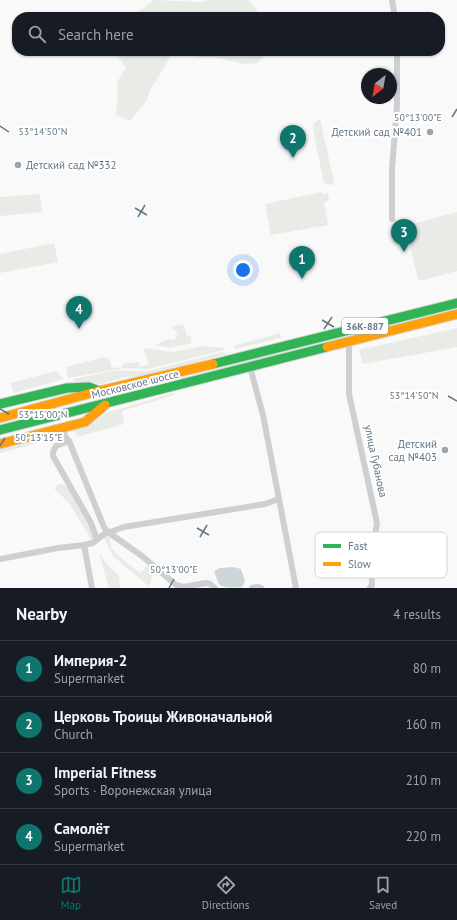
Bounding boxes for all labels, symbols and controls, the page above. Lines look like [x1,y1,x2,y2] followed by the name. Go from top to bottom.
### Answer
[12,12,445,56] search box
[26,23,48,45] icon: search
[58,25,134,44] text: Search here
[361,68,397,104] north arrow
[394,111,442,124] text: 50°13'00"E
[18,125,68,138] text: 53°14'50"N
[280,125,306,158] pin: 2
[331,125,422,139] place label: Детский сад №401
[425,127,435,137] marker: Детский сад №401
[26,158,117,172] place label: Детский сад №332
[13,160,23,170] marker: Детский сад №332
[391,219,417,252] pin: 3
[289,246,315,279] pin: 1
[233,260,253,280] your location
[66,296,92,329] pin: 4
[342,318,388,334] road number: 36К-887
[90,366,181,402] street label: Московское шоссе
[389,389,439,402] text: 53°14'50"N
[18,408,68,421] text: 53°15'00"N
[361,423,391,499] street label: улица Губанова
[15,431,63,444] text: 50°13'15"E
[388,437,437,464] place label: Детский сад №403
[440,445,450,455] marker: Детский сад №403
[315,532,447,578] legend
[348,539,368,553] text: Fast
[348,557,371,571] text: Slow
[150,563,198,576] text: 50°13'00"E
[16,603,67,625] text: Nearby
[393,606,441,623] text: 4 results
[54,651,127,670] text: Империя-2
[25,660,33,677] text: 1
[413,660,441,677] text: 80 m
[54,670,124,687] text: Supermarket
[54,707,272,726] text: Церковь Троицы Живоначальной
[25,716,33,733] text: 2
[406,716,441,733] text: 160 m
[54,726,93,743] text: Church
[54,763,156,782] text: Imperial Fitness
[25,772,33,789] text: 3
[406,772,441,789] text: 210 m
[54,782,212,799] text: Sports · Воронежская улица
[54,819,110,838] text: Самолёт
[25,828,33,845] text: 4
[406,828,441,845] text: 220 m
[54,838,124,855] text: Supermarket
[60,874,82,912] tab: Map
[202,874,249,912] tab: Directions
[369,874,397,912] tab: Saved

